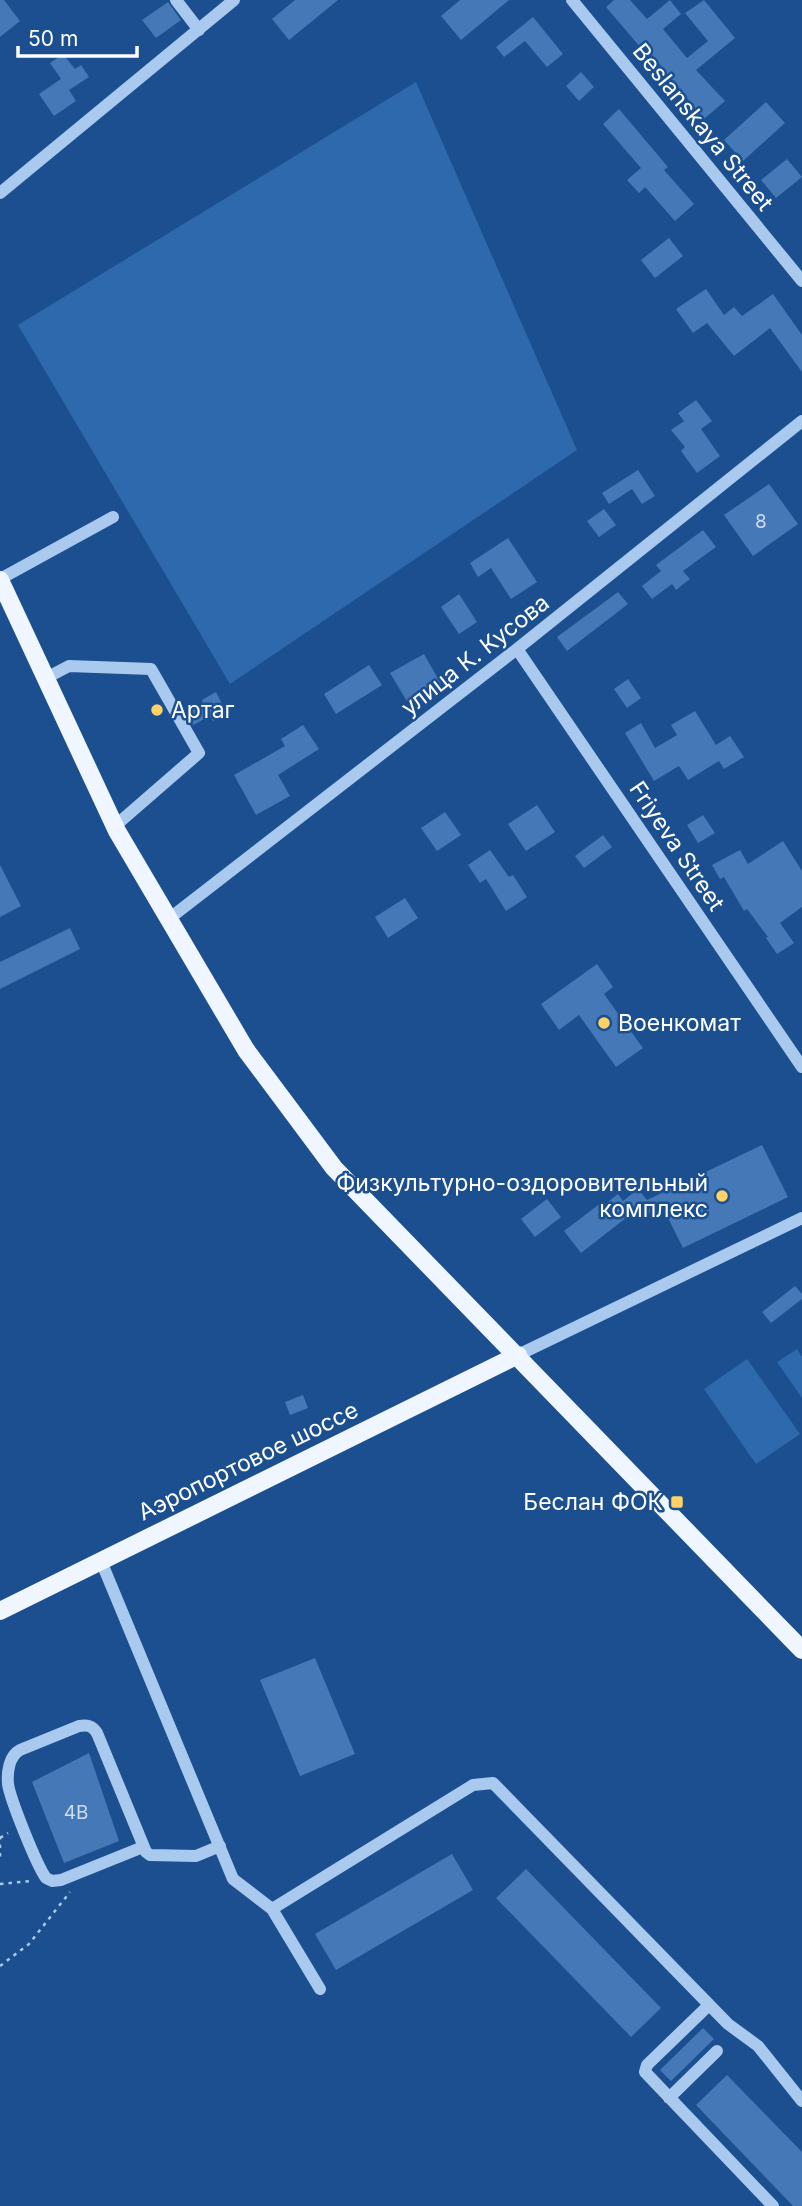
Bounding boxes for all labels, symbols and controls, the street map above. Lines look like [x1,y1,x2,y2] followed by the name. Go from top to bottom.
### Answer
[18,14,136,58] scale bar
[28,26,78,51] text: 50 m
[627,38,779,217] street label: Beslanskaya Street
[755,510,767,533] house number: 8
[395,588,555,722] street label: улица К. Кусова
[171,696,235,724] place label: Артаг
[149,702,165,718] marker: Артаг
[623,776,731,916] street label: Friyeva Street
[618,1009,741,1037] place label: Военкомат
[596,1015,612,1031] marker: Военкомат
[336,1169,708,1223] place label: Физкультурно-оздоровительный комплекс
[714,1188,730,1204] marker: Физкультурно-оздоровительный комплекс
[133,1396,363,1526] street label: Аэропортовое шоссе
[523,1488,663,1516] place label: Беслан ФОК
[669,1494,685,1510] marker: Беслан ФОК
[64,1801,88,1824] house number: 4В

